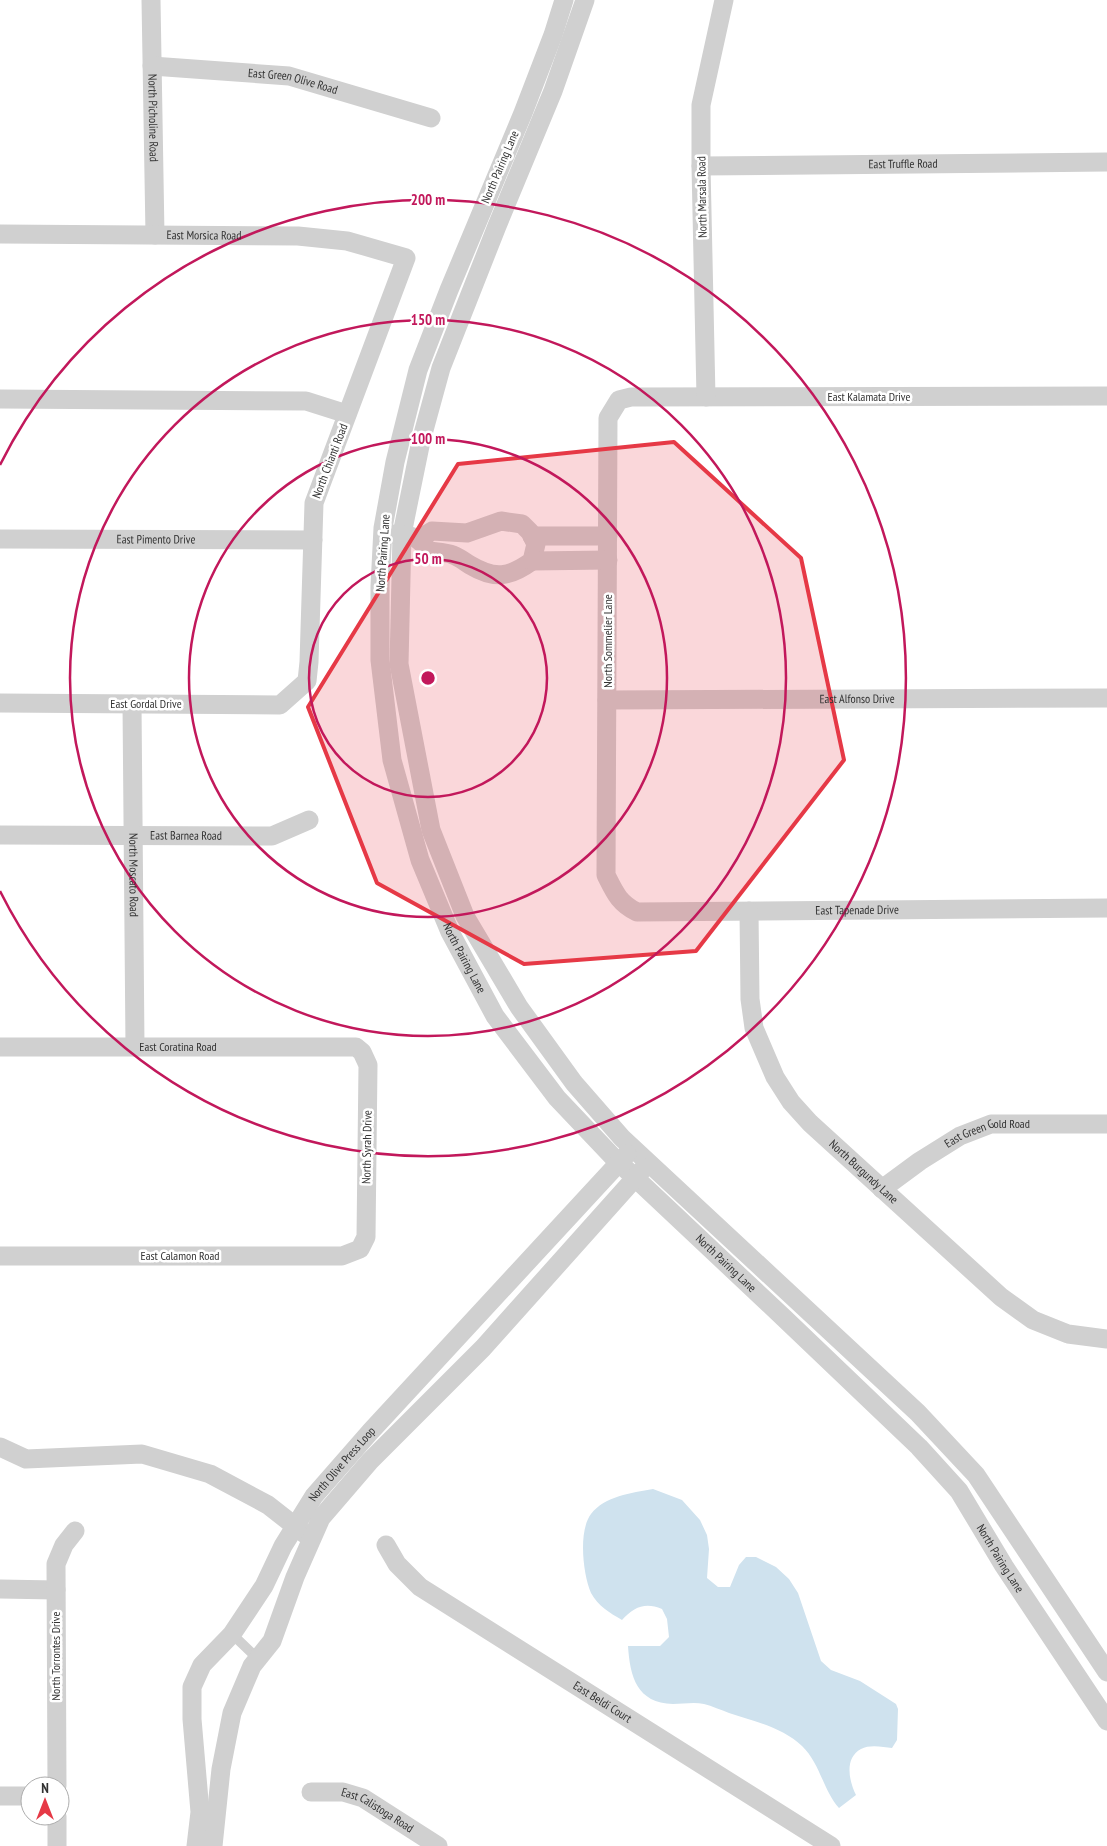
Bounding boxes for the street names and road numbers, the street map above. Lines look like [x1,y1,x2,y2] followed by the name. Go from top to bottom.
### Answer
[248,65,340,97] street label: East Green Olive Road
[145,74,162,162] street label: North Picholine Road
[477,128,522,205] street label: North Pairing Lane
[693,156,710,238] street label: North Marsala Road
[868,156,938,171] street label: East Truffle Road
[167,227,241,243] street label: East Morsica Road
[828,389,911,404] street label: East Kalamata Drive
[308,421,351,500] street label: North Chianti Road
[372,514,393,592] street label: North Pairing Lane
[117,531,195,547] street label: East Pimento Drive
[600,594,615,688] street label: North Sommelier Lane
[819,691,895,706] street label: East Alfonso Drive
[110,696,182,711] street label: East Gordal Drive
[150,828,222,843] street label: East Barnea Road
[126,833,142,917] street label: North Moscato Road
[815,902,899,917] street label: East Tapenade Drive
[440,920,489,996] street label: North Pairing Lane
[139,1039,217,1054] street label: East Coratina Road
[358,1110,375,1184] street label: North Syrah Drive
[941,1116,1030,1151] street label: East Green Gold Road
[826,1136,901,1207] street label: North Burgundy Lane
[693,1231,760,1295] street label: North Pairing Lane
[141,1248,219,1263] street label: East Calamon Road
[305,1423,378,1504] street label: North Olive Press Loop
[974,1521,1028,1595] street label: North Pairing Lane
[48,1611,63,1700] street label: North Torrontes Drive
[571,1678,635,1726] street label: East Beldi Court
[340,1784,417,1835] street label: East Calistoga Road

